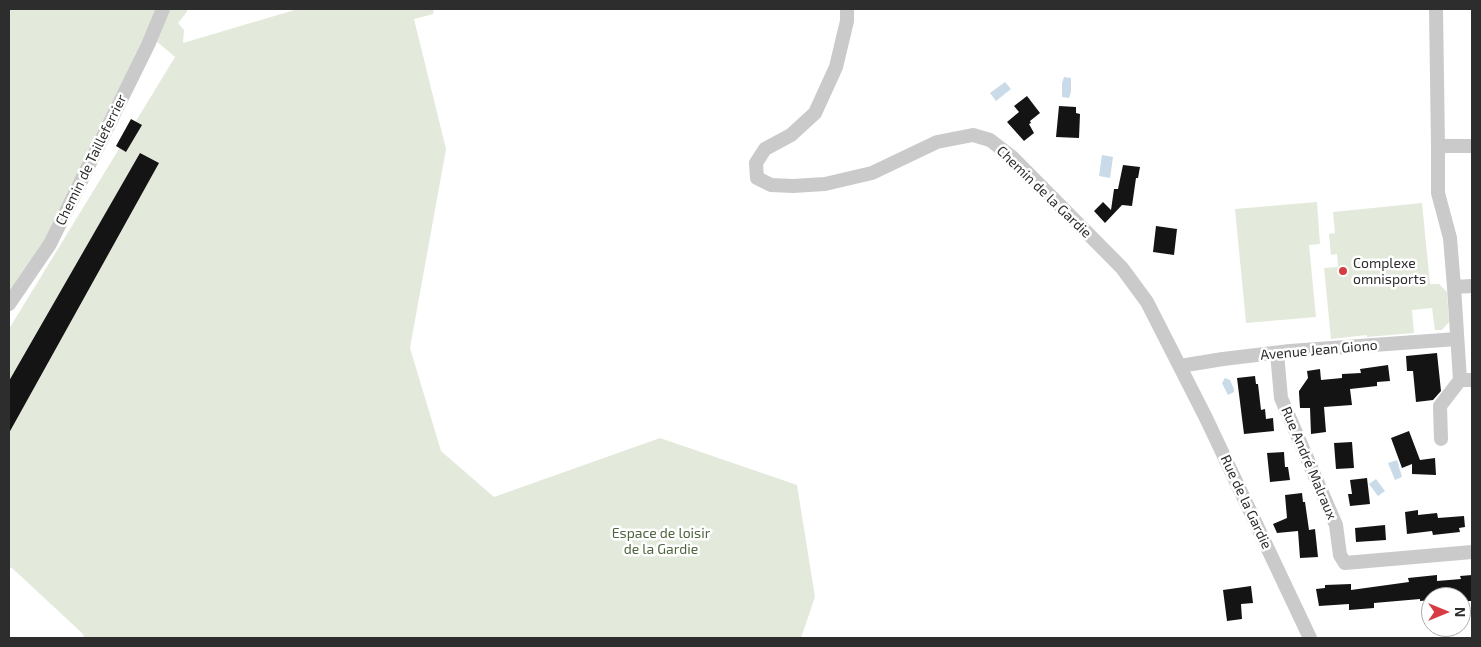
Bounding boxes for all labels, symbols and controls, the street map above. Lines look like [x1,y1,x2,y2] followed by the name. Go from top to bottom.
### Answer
[52,92,130,228] street label: Chemin de Tailleferrier
[993,142,1095,242] street label: Chemin de la Gardie
[1353,255,1426,288] place label: Complexe omnisports
[1337,265,1349,277] marker: Complexe omnisports
[1260,337,1378,363] street label: Avenue Jean Giono
[1278,404,1340,522] street label: Rue André Malraux
[1217,452,1275,552] street label: Rue de la Gardie
[612,525,710,558] park label: Espace de loisir de la Gardie
[1421,587,1471,637] north arrow
[1452,607,1469,617] text: N

